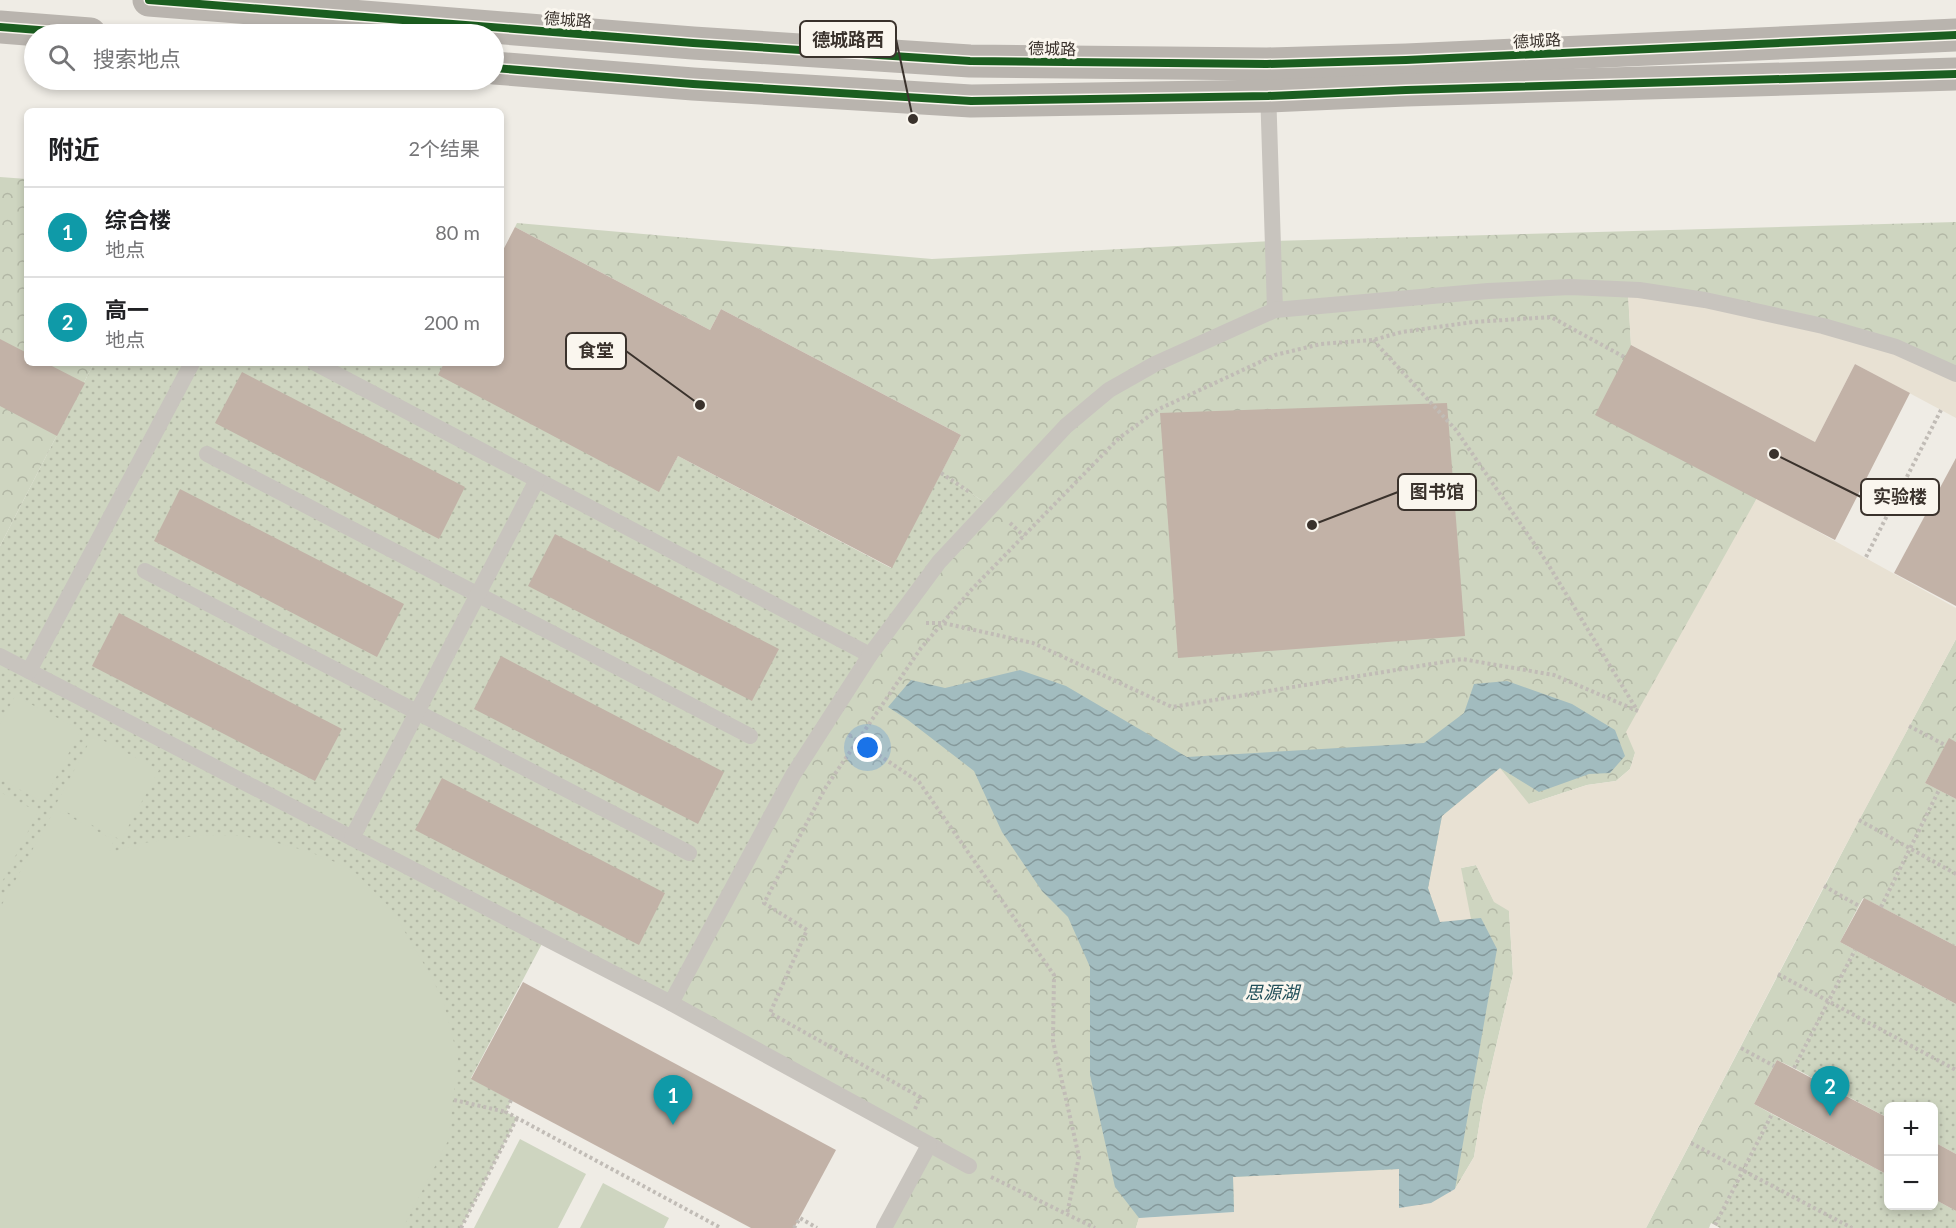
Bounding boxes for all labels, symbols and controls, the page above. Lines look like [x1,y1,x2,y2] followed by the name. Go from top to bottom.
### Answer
[543,8,593,30] street label: 德城路
[800,21,896,57] callout: 德城路西
[24,24,504,90] search box
[812,28,884,50] text: 德城路西
[1513,29,1561,51] street label: 德城路
[1028,38,1076,58] street label: 德城路
[45,41,78,74] icon: search
[93,45,181,72] text: 搜索地点
[48,133,100,165] text: 附近
[408,136,480,160] text: 2个结果
[105,206,171,233] text: 综合楼
[62,220,73,244] text: 1
[435,220,480,244] text: 80 m
[105,237,145,261] text: 地点
[105,296,149,323] text: 高一
[62,310,73,334] text: 2
[424,310,480,334] text: 200 m
[105,327,145,351] text: 地点
[566,333,626,369] callout: 食堂
[578,339,614,361] text: 食堂
[1398,474,1476,510] callout: 图书馆
[1861,479,1939,515] callout: 实验楼
[1410,480,1464,502] text: 图书馆
[1873,485,1927,507] text: 实验楼
[853,733,882,762] your location
[1245,981,1302,1003] water label: 思源湖
[1810,1066,1850,1116] pin: 2
[654,1076,692,1125] pin: 1
[1884,1102,1938,1210] map controls
[1884,1102,1938,1156] button: +
[1884,1156,1938,1210] button: −

